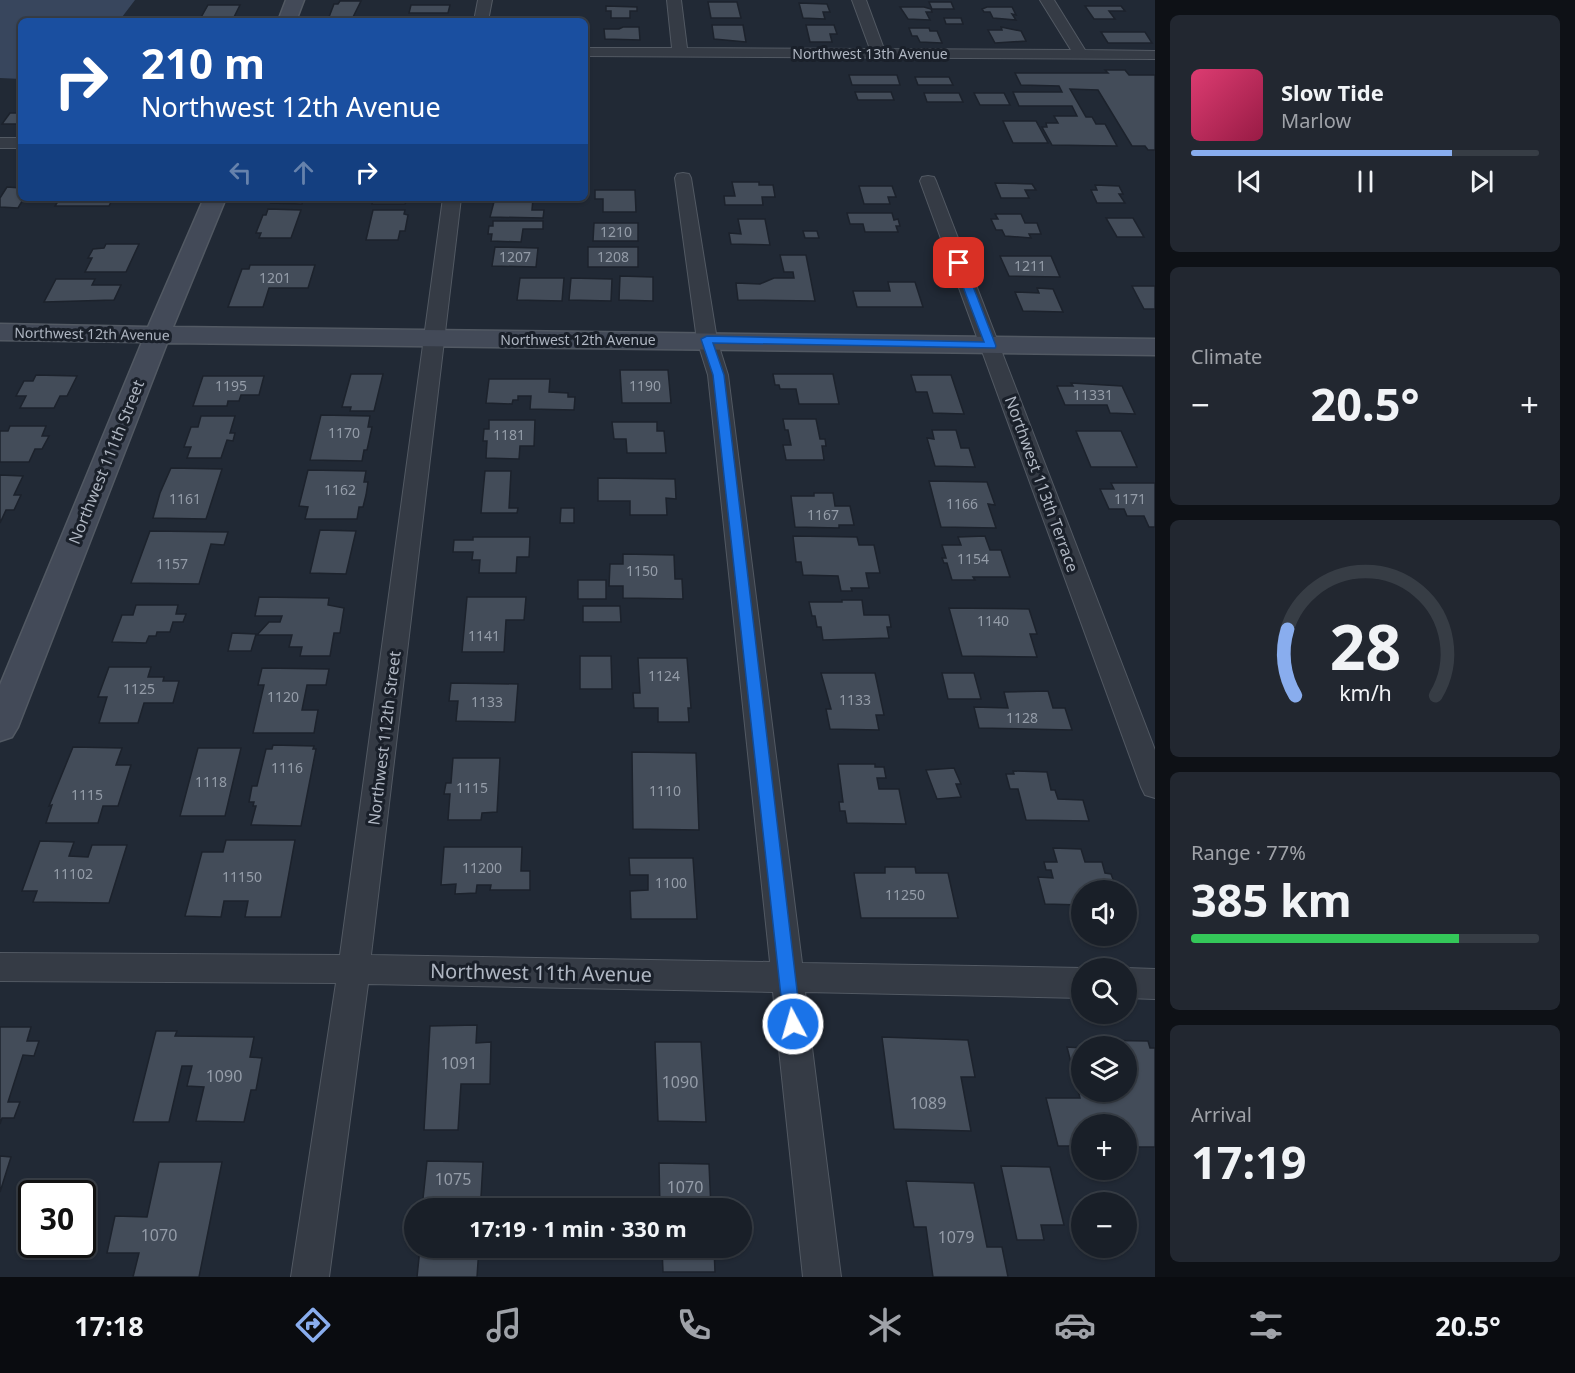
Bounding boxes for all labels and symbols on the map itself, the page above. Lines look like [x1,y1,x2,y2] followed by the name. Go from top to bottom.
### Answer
[792,44,948,63] street label: Northwest 13th Avenue
[600,222,632,241] house number: 1210
[933,237,984,288] pin
[499,247,531,266] house number: 1207
[597,247,629,266] house number: 1208
[1014,256,1046,275] house number: 1211
[259,268,291,287] house number: 1201
[14,323,170,344] street label: Northwest 12th Avenue
[500,330,656,349] street label: Northwest 12th Avenue
[63,376,149,547] street label: Northwest 111th Street
[215,376,247,395] house number: 1195
[629,376,661,395] house number: 1190
[1073,385,1113,404] house number: 11331
[1000,393,1084,575] street label: Northwest 113th Terrace
[328,423,360,442] house number: 1170
[493,425,525,444] house number: 1181
[324,480,356,499] house number: 1162
[169,489,201,508] house number: 1161
[1114,489,1146,508] house number: 1171
[946,494,978,513] house number: 1166
[807,505,839,524] house number: 1167
[957,549,989,568] house number: 1154
[156,554,188,573] house number: 1157
[626,561,658,580] house number: 1150
[977,611,1009,630] house number: 1140
[468,626,500,645] house number: 1141
[362,649,406,826] street label: Northwest 112th Street
[648,666,680,685] house number: 1124
[123,679,155,698] house number: 1125
[267,687,299,706] house number: 1120
[839,690,871,709] house number: 1133
[471,692,503,711] house number: 1133
[1006,708,1038,727] house number: 1128
[271,758,303,777] house number: 1116
[195,772,227,791] house number: 1118
[456,778,488,797] house number: 1115
[649,781,681,800] house number: 1110
[71,785,103,804] house number: 1115
[462,858,502,877] house number: 11200
[53,864,93,883] house number: 11102
[222,867,262,886] house number: 11150
[655,873,687,892] house number: 1100
[885,885,925,904] house number: 11250
[430,957,652,988] street label: Northwest 11th Avenue
[761,992,825,1056] position arrow
[441,1052,477,1074] house number: 1091
[206,1065,242,1087] house number: 1090
[662,1071,698,1093] house number: 1090
[910,1092,946,1114] house number: 1089
[435,1168,471,1190] house number: 1075
[667,1176,703,1198] house number: 1070
[18,1180,96,1258] speed limit sign: 30
[141,1224,177,1246] house number: 1070
[938,1226,974,1248] house number: 1079

